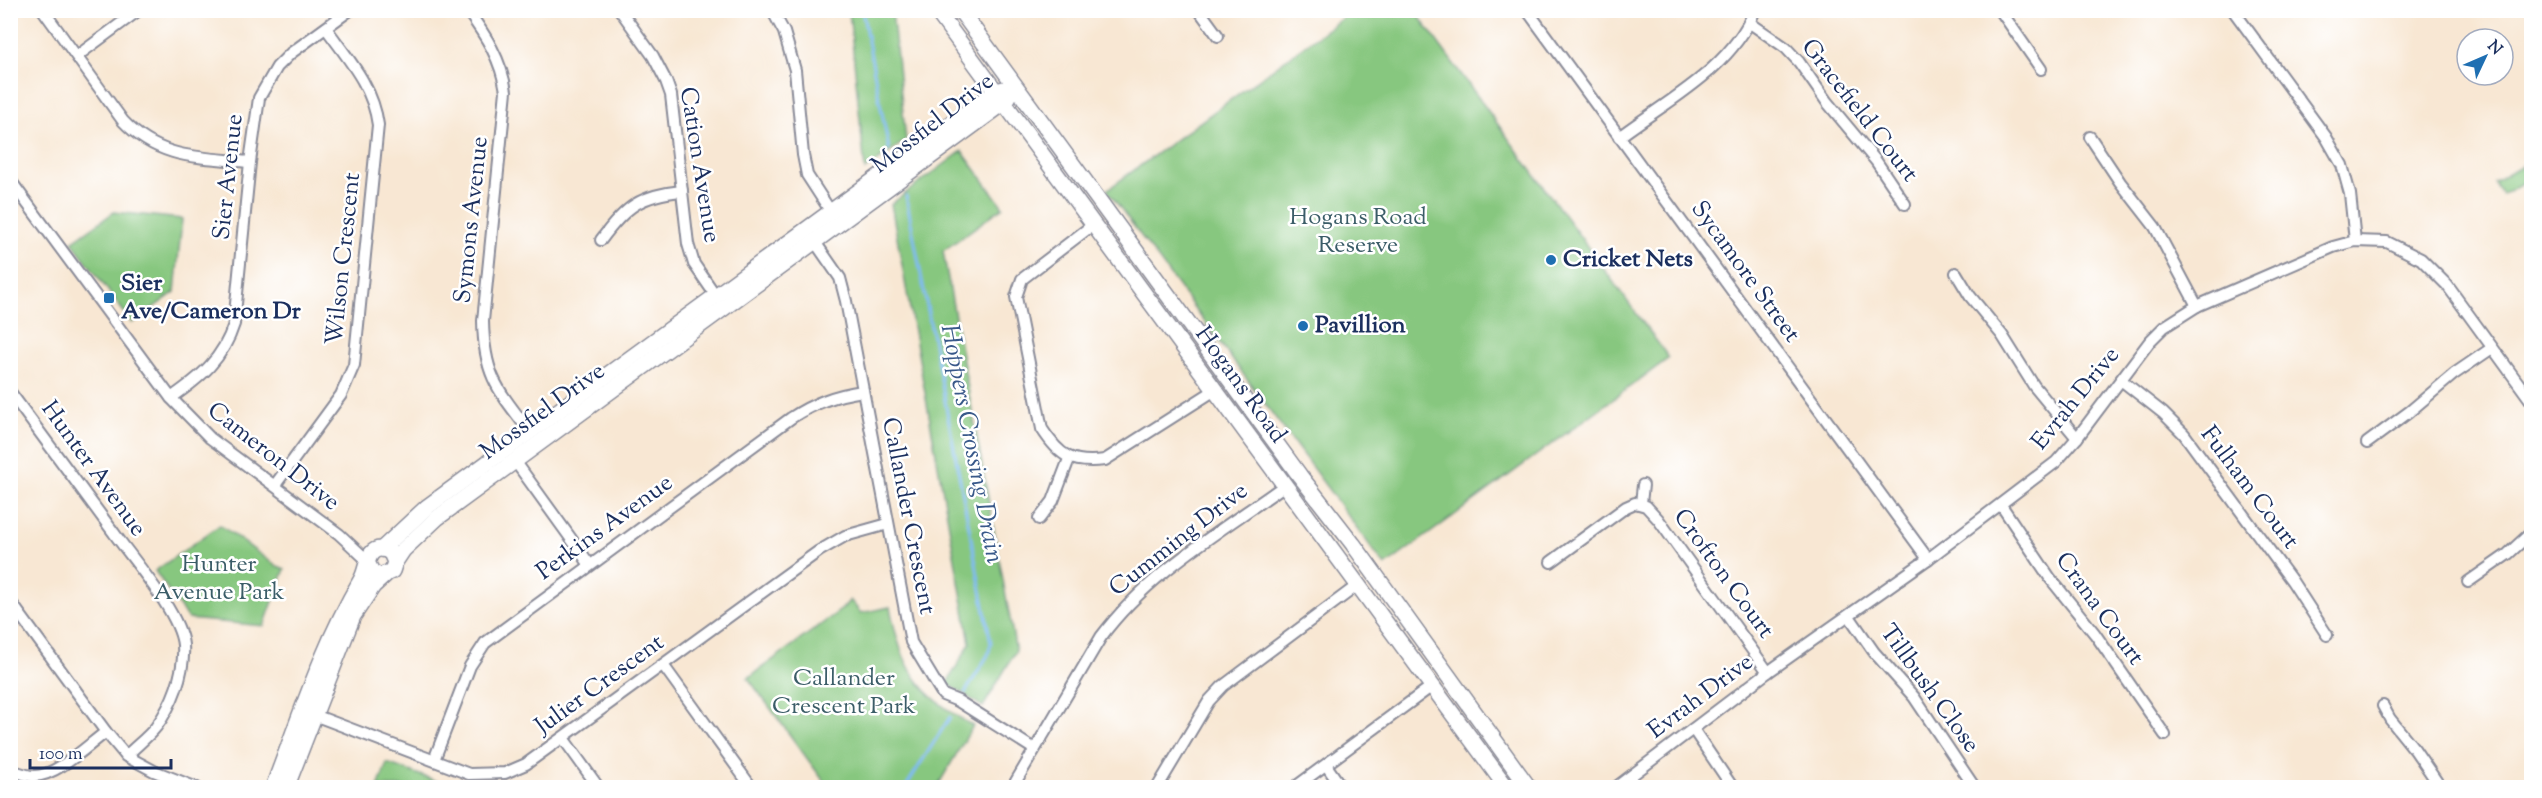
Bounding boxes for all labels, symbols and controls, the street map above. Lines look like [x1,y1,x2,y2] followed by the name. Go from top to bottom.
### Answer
[2455,27,2515,87] north arrow
[1792,32,1926,190] street label: Gracefield Court
[2481,36,2507,61] text: N
[864,65,1002,183] street label: Mossfiel Drive
[670,85,728,245] street label: Cation Avenue
[205,112,253,242] street label: Sier Avenue
[446,135,498,305] street label: Symons Avenue
[318,171,370,347] street label: Wilson Crescent
[1682,194,1808,350] street label: Sycamore Street
[1289,201,1427,263] park label: Hogans Road Reserve
[1563,243,1693,277] place label: Cricket Nets
[1544,253,1558,267] marker: Cricket Nets
[121,267,302,329] place label: Sier Ave/Cameron Dr
[102,291,116,305] marker: Sier Ave/Cameron Dr
[1315,309,1407,343] place label: Pavillion
[1186,319,1294,451] street label: Hogans Road
[1296,319,1310,333] marker: Pavillion
[930,321,1012,567] water label: Hoppers Crossing Drain
[2024,340,2128,458] street label: Evrah Drive
[473,355,613,469] street label: Mossfiel Drive
[32,394,154,544] street label: Hunter Avenue
[199,394,347,520] street label: Cameron Drive
[872,415,944,617] street label: Callander Crescent
[2191,419,2307,557] street label: Fulham Court
[530,467,680,589] street label: Perkins Avenue
[1102,475,1256,605] street label: Cumming Drive
[1664,502,1782,646] street label: Crofton Court
[2046,546,2152,672] street label: Crana Court
[153,548,285,610] park label: Hunter Avenue Park
[1871,618,1987,760] street label: Tillbush Close
[527,626,672,745] street label: Julier Crescent
[1641,646,1761,748] street label: Evrah Drive
[772,662,916,724] park label: Callander Crescent Park
[30,732,171,770] scale bar
[39,742,83,768] text: 100 m

